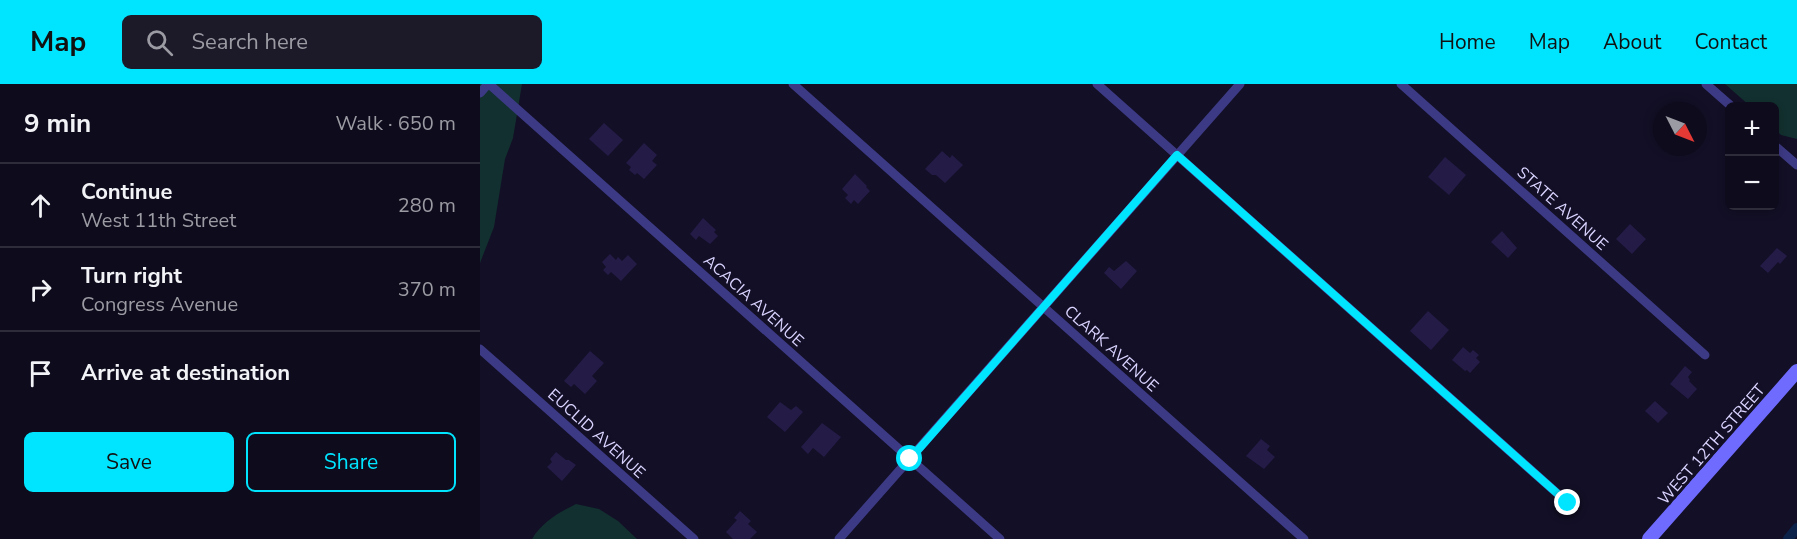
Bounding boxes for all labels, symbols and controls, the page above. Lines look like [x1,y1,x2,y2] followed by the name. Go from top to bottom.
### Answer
[122,15,542,69] search box
[30,23,86,61] text: Map
[143,26,176,59] icon: search
[191,27,308,57] text: Search here
[1439,28,1496,56] text: Home
[1529,28,1570,56] text: Map
[1603,28,1661,56] text: About
[1694,28,1767,56] text: Contact
[1653,102,1707,156] north arrow
[1725,102,1779,210] map controls
[1725,102,1779,156] button: +
[24,106,91,141] text: 9 min
[336,110,456,137] text: Walk · 650 m
[1725,156,1779,210] button: −
[1512,162,1613,256] street label: STATE AVENUE
[81,177,172,207] text: Continue
[24,189,57,222] icon: ahead
[398,192,456,219] text: 280 m
[81,207,236,234] text: West 11th Street
[698,250,808,352] street label: ACACIA AVENUE
[81,261,182,291] text: Turn right
[24,273,57,306] icon: right
[398,276,456,303] text: 370 m
[81,291,238,318] text: Congress Avenue
[1060,301,1163,397] street label: CLARK AVENUE
[24,357,57,390] icon: arrive
[81,358,290,388] text: Arrive at destination
[1653,379,1771,510] street label: WEST 12TH STREET
[543,384,650,484] street label: EUCLID AVENUE
[24,432,234,492] button: Save
[246,432,456,492] button: Share
[896,445,922,471] route start
[1554,489,1580,515] route end

